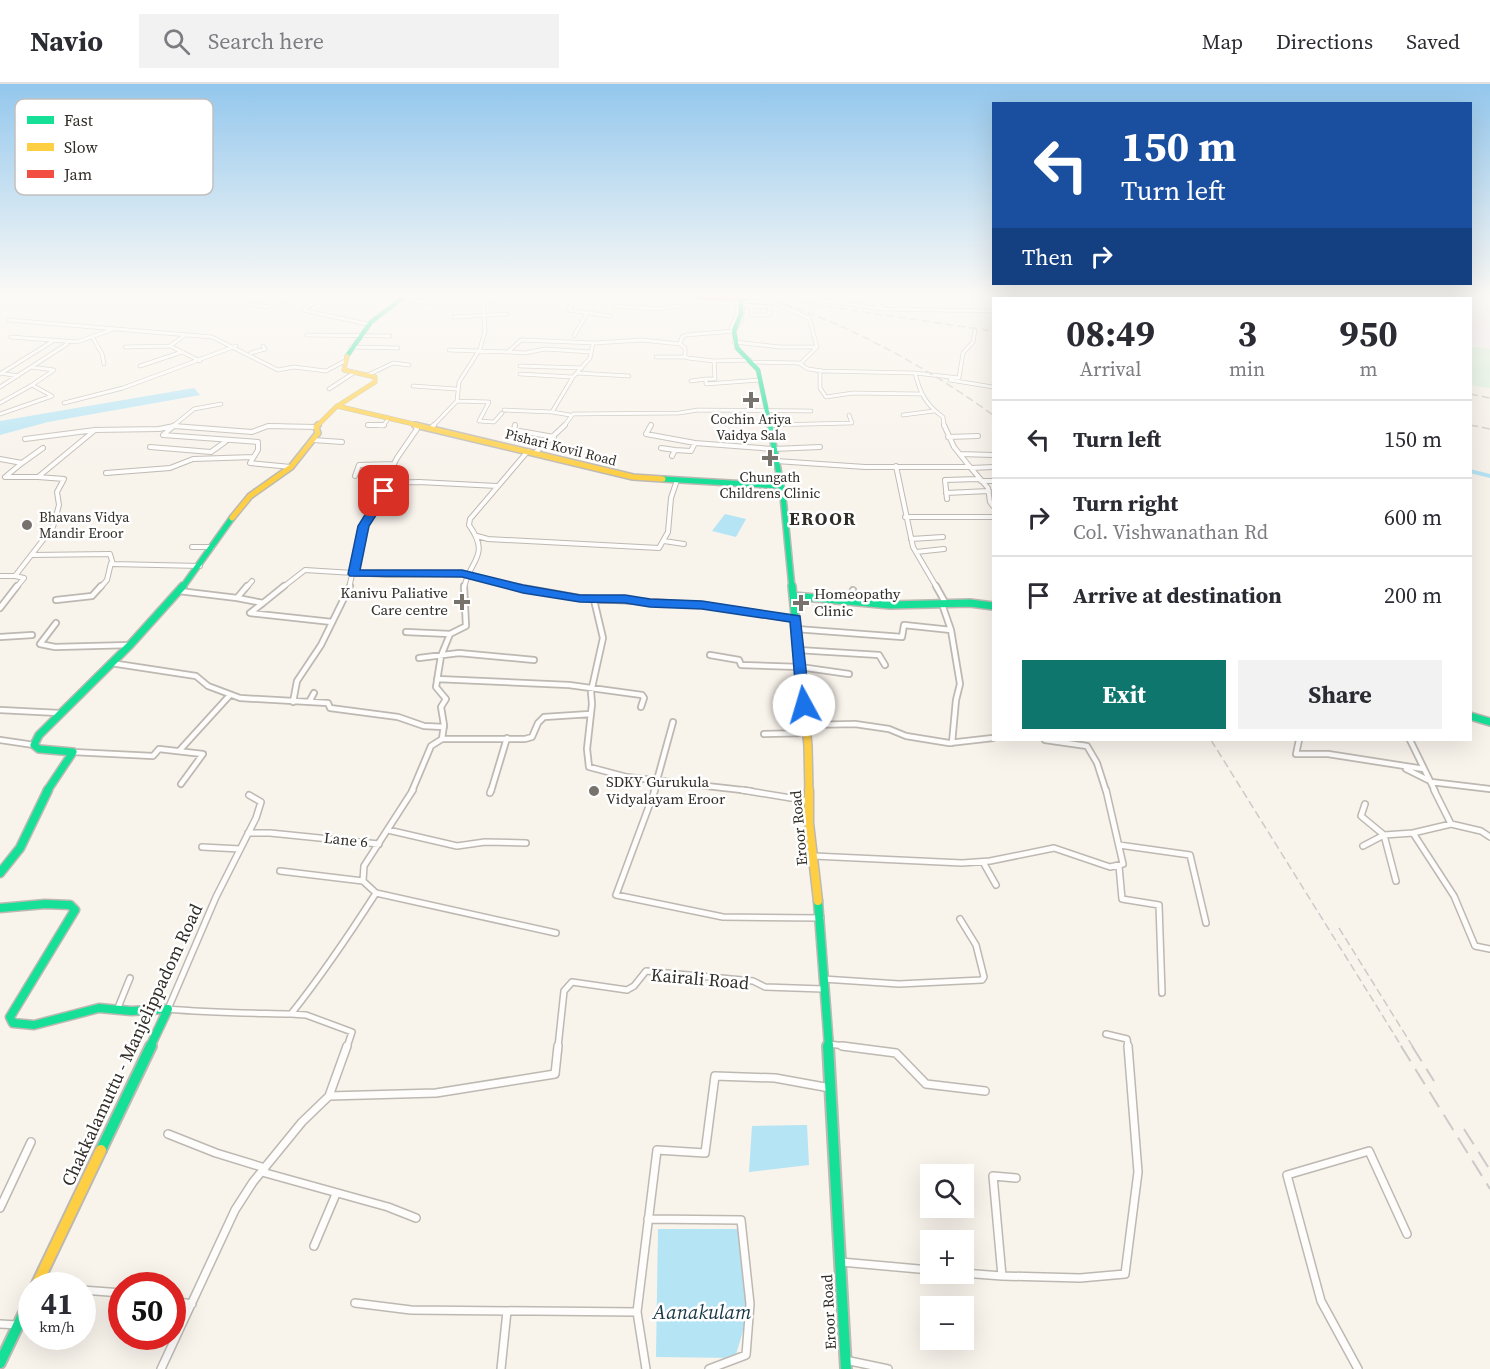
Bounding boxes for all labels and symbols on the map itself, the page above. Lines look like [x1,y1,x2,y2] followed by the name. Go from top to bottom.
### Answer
[15,99,213,195] legend
[64,109,94,131] text: Fast
[64,136,99,158] text: Slow
[63,163,92,185] text: Jam
[742,391,760,409] marker: Cochin Ariya Vaidya Sala
[711,409,792,445] place label: Cochin Ariya Vaidya Sala
[503,423,619,471] street label: Pishari Kovil Road
[761,449,779,467] marker: Chungath Childrens Clinic
[358,465,409,516] pin
[720,467,821,503] place label: Chungath Childrens Clinic
[789,506,857,531] district label: EROOR
[39,507,130,543] place label: Bhavans Vidya Mandir Eroor
[20,518,34,532] marker: Bhavans Vidya Mandir Eroor
[340,582,448,620] place label: Kanivu Paliative Care centre
[814,583,901,621] place label: Homeopathy Clinic
[453,593,471,611] marker: Kanivu Paliative Care centre
[792,594,810,612] marker: Homeopathy Clinic
[772,673,836,737] position arrow
[606,771,726,809] place label: SDKY Gurukula Vidyalayam Eroor
[587,784,601,798] marker: SDKY Gurukula Vidyalayam Eroor
[785,789,812,867] street label: Eroor Road
[323,827,369,852] street label: Lane 6
[55,899,208,1190] street label: Chakkalamuttu - Manjelippadom Road
[650,962,750,995] street label: Kairali Road
[108,1272,186,1350] speed limit sign: 50
[816,1273,841,1350] street label: Eroor Road
[652,1298,752,1326] water label: Aanakulam

